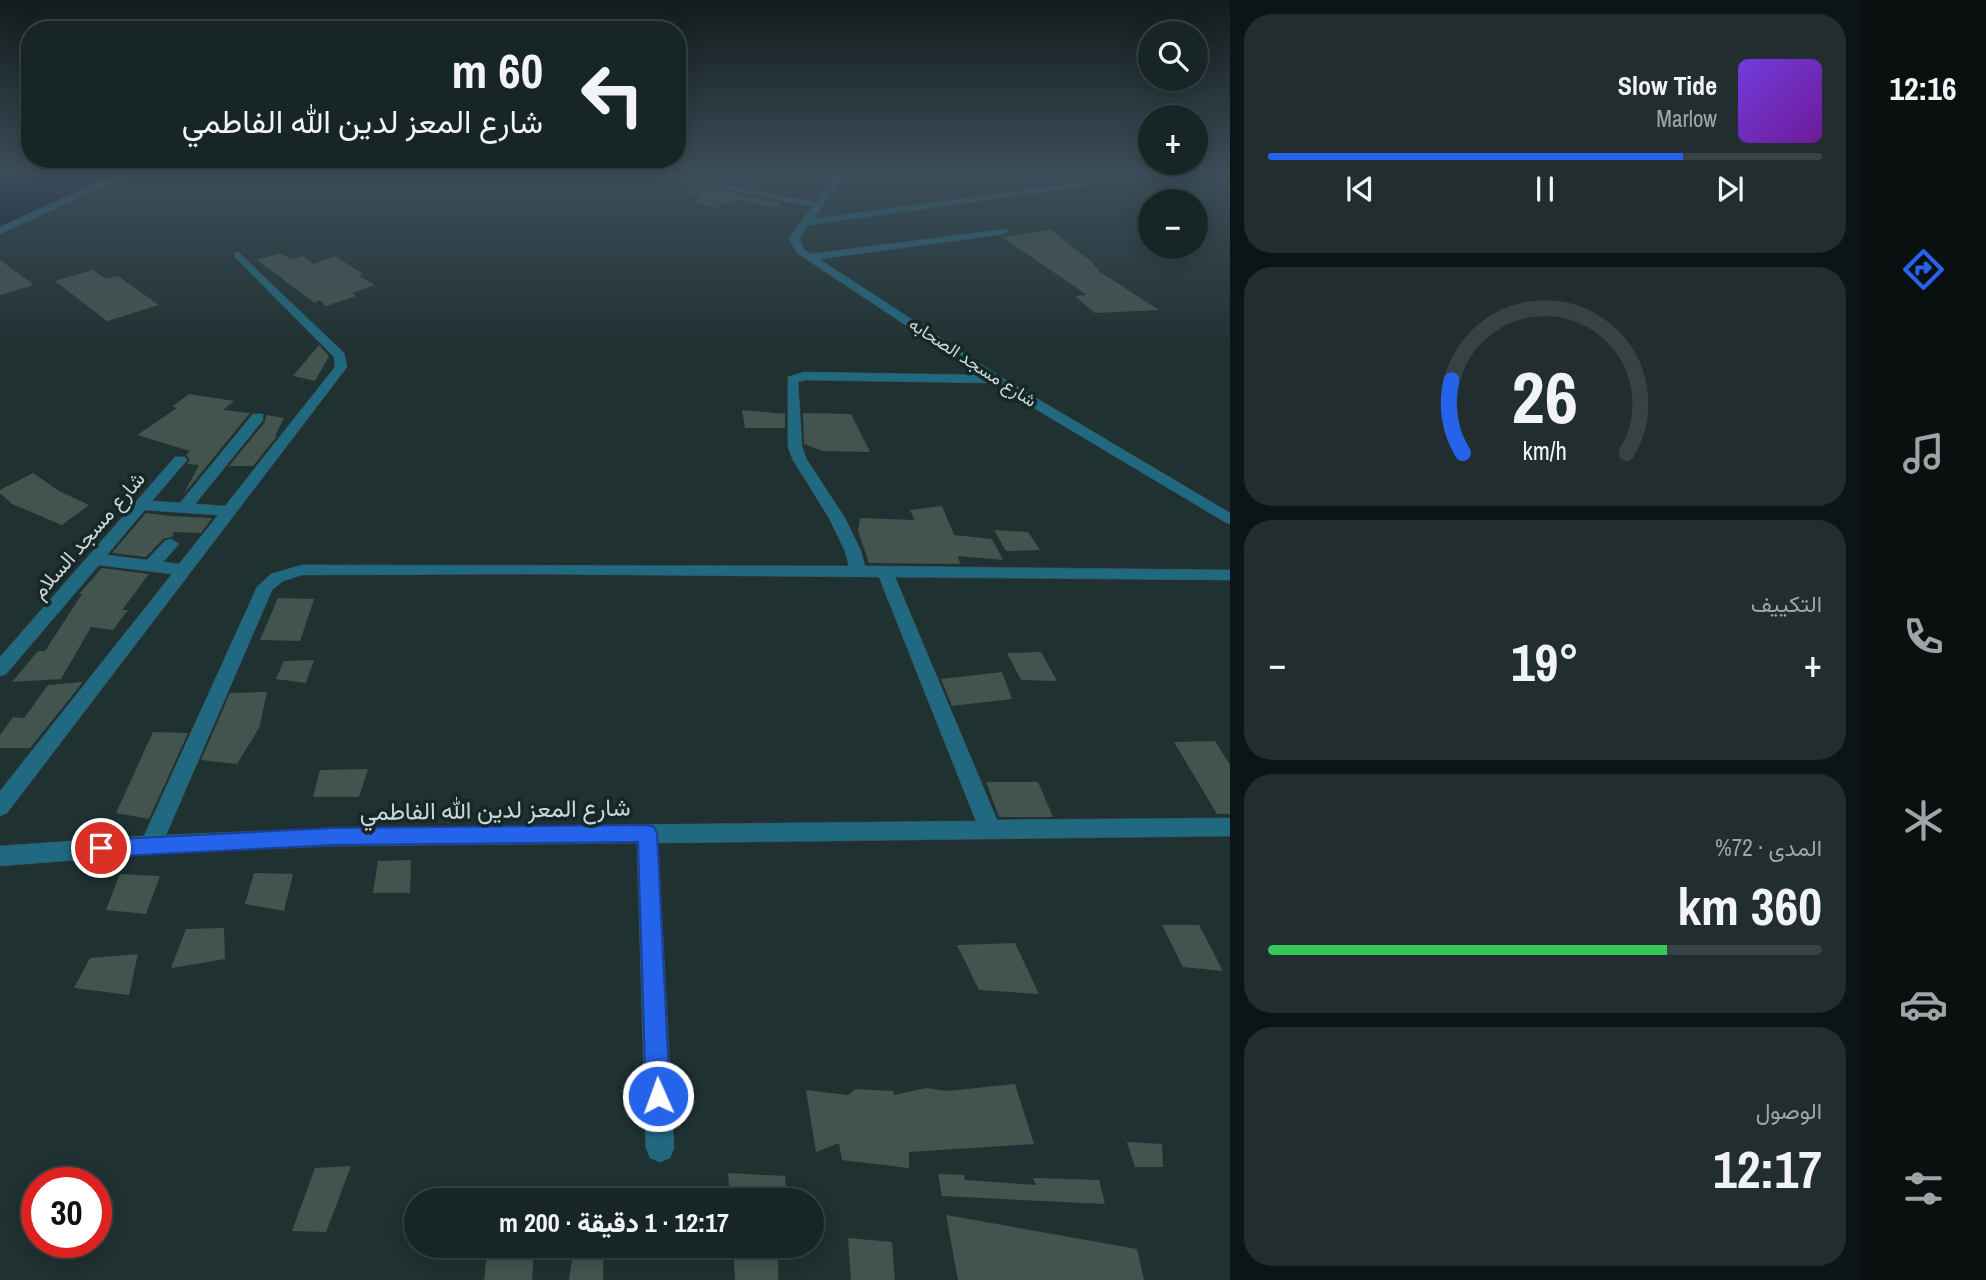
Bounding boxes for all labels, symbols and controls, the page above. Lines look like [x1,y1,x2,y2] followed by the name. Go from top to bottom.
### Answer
[1138,21,1208,259] map controls
[1138,21,1208,91] button: search
[451,37,543,103] text: 60 m
[567,49,658,140] icon: left
[1889,67,1957,110] text: 12:16
[1618,68,1717,103] text: Slow Tide
[182,100,543,143] text: شارع المعز لدين الله الفاطمي
[1656,103,1717,134] text: Marlow
[1138,105,1208,175] button: +
[1341,170,1379,208] icon: previous
[1526,170,1564,208] icon: pause
[1711,170,1749,208] icon: next
[1138,189,1208,259] button: −
[1899,245,1948,294] icon: directions
[904,311,1042,413] street label: شارع مسجد الصحابه
[1512,348,1578,446] text: 26
[1899,429,1948,478] icon: music
[1523,434,1567,468] text: km/h
[25,465,151,605] street label: شارع مسجد السلام
[1751,588,1822,619] text: التكييف
[1899,612,1948,661] icon: phone
[1511,627,1579,697] text: 19°
[1268,638,1286,689] text: −
[1804,638,1822,689] text: +
[359,791,631,831] street label: شارع المعز لدين الله الفاطمي
[1899,796,1948,845] icon: climate
[71,818,131,878] pin
[82,829,120,867] icon: arrive
[1715,832,1822,863] text: المدى · 72%
[1677,871,1822,941] text: 360 km
[1899,980,1948,1029] icon: car
[621,1059,695,1133] position arrow
[1756,1095,1822,1126] text: الوصول
[1713,1134,1822,1204] text: 12:17
[1899,1164,1948,1213] icon: filters
[21,1167,112,1258] speed limit sign: 30
[499,1205,729,1240] text: 12:17 · 1 دقيقة · 200 m

